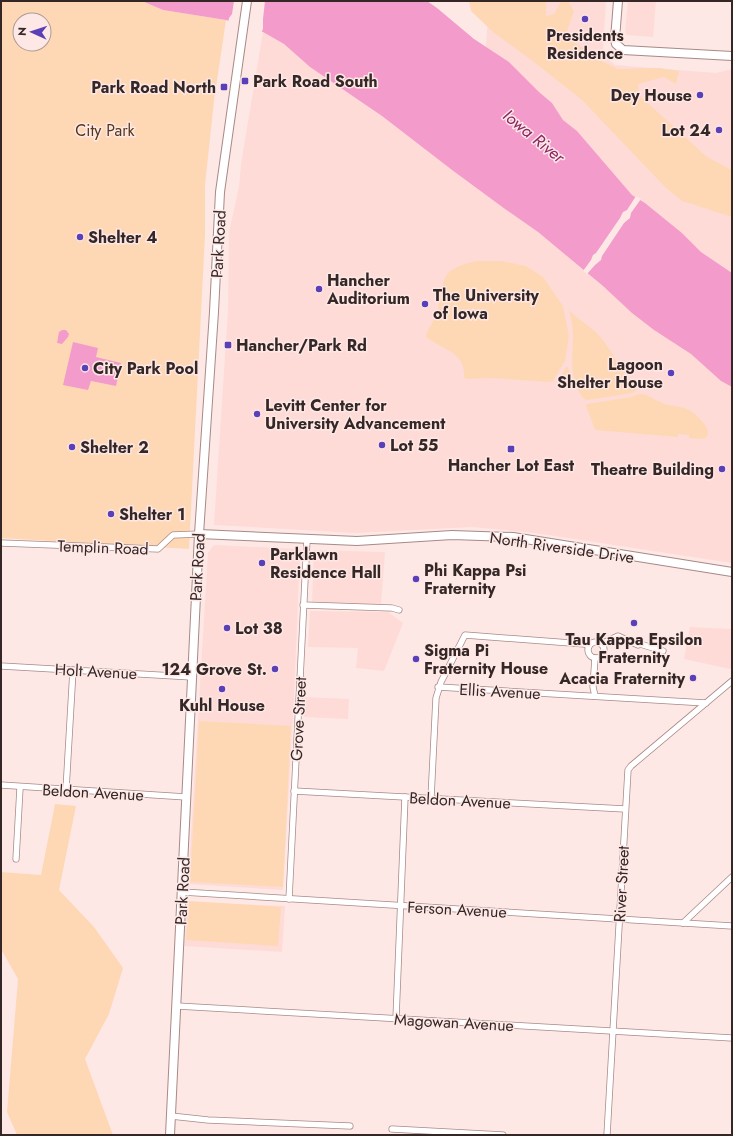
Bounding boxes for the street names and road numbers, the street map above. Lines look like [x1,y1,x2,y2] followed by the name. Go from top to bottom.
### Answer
[205,210,232,278] street label: Park Road
[488,526,636,569] street label: North Riverside Drive
[184,533,211,601] street label: Park Road
[57,534,149,561] street label: Templin Road
[54,658,138,685] street label: Holt Avenue
[285,676,312,762] street label: Grove Street
[459,678,541,705] street label: Ellis Avenue
[42,778,144,807] street label: Beldon Avenue
[409,786,511,815] street label: Beldon Avenue
[608,845,635,923] street label: River Street
[169,857,196,925] street label: Park Road
[407,895,507,924] street label: Ferson Avenue
[394,1008,514,1037] street label: Magowan Avenue

